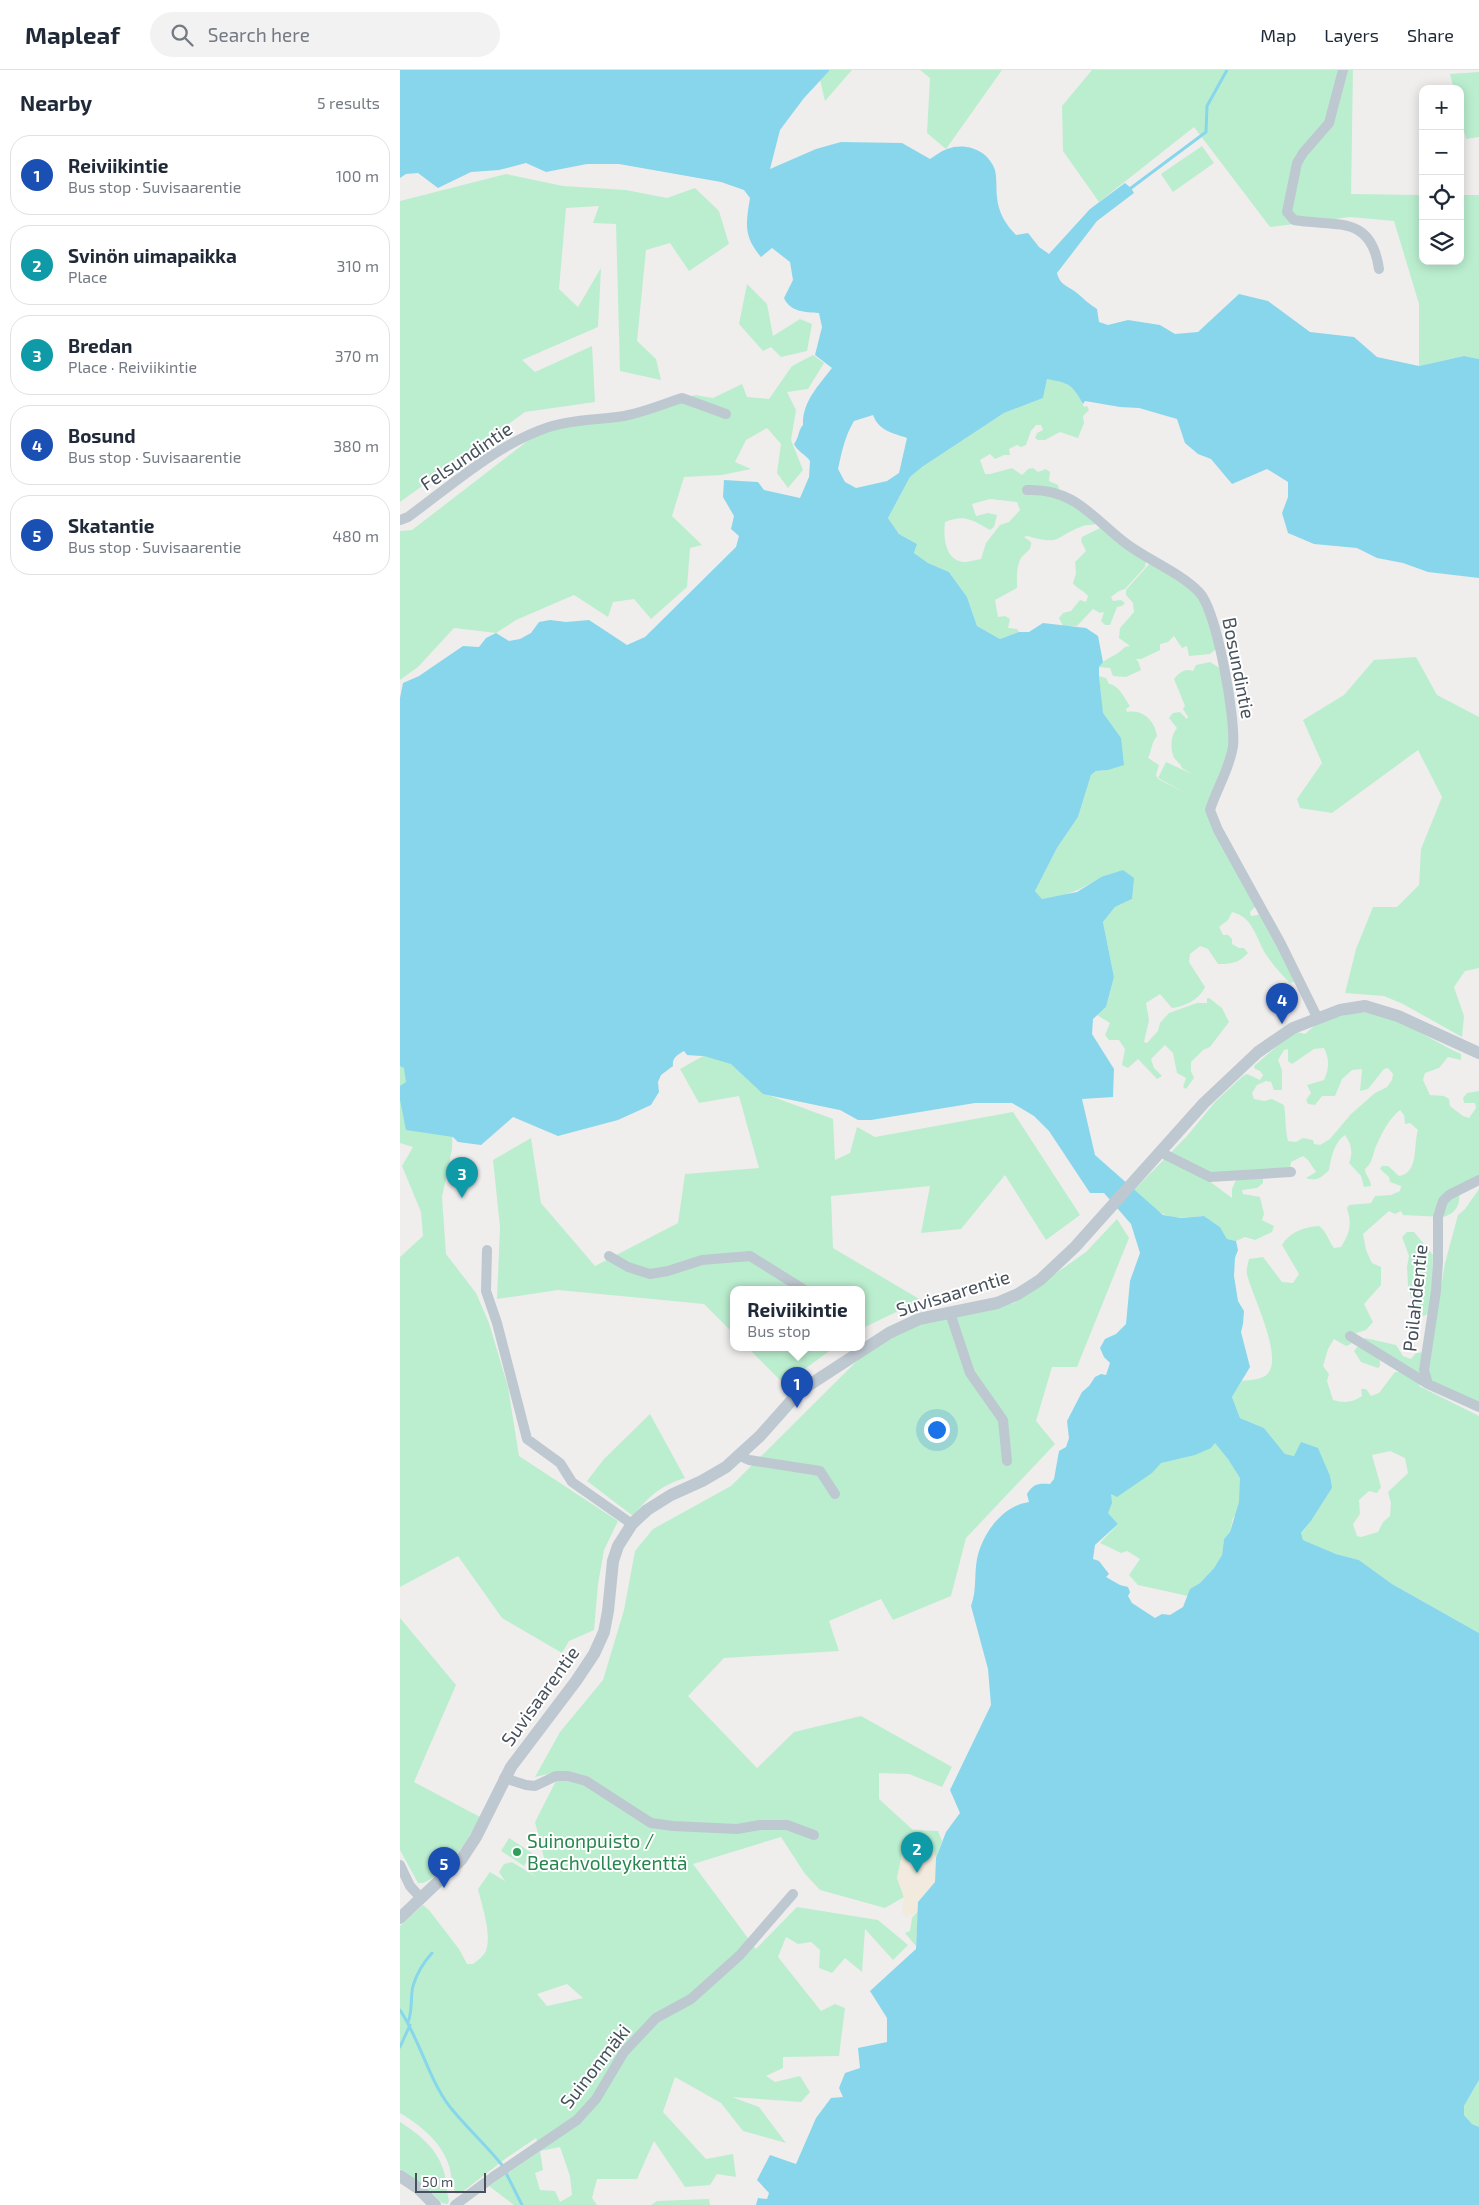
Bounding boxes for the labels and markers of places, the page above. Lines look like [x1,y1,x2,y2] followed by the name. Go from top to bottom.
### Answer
[1266,983,1298,1024] pin: 4
[446,1157,478,1198] pin: 3
[781,1367,813,1408] pin: 1
[527,1829,688,1874] place label: Suinonpuisto / Beachvolleykenttä
[901,1832,933,1873] pin: 2
[511,1846,523,1858] marker: Suinonpuisto / Beachvolleykenttä
[428,1847,460,1888] pin: 5

